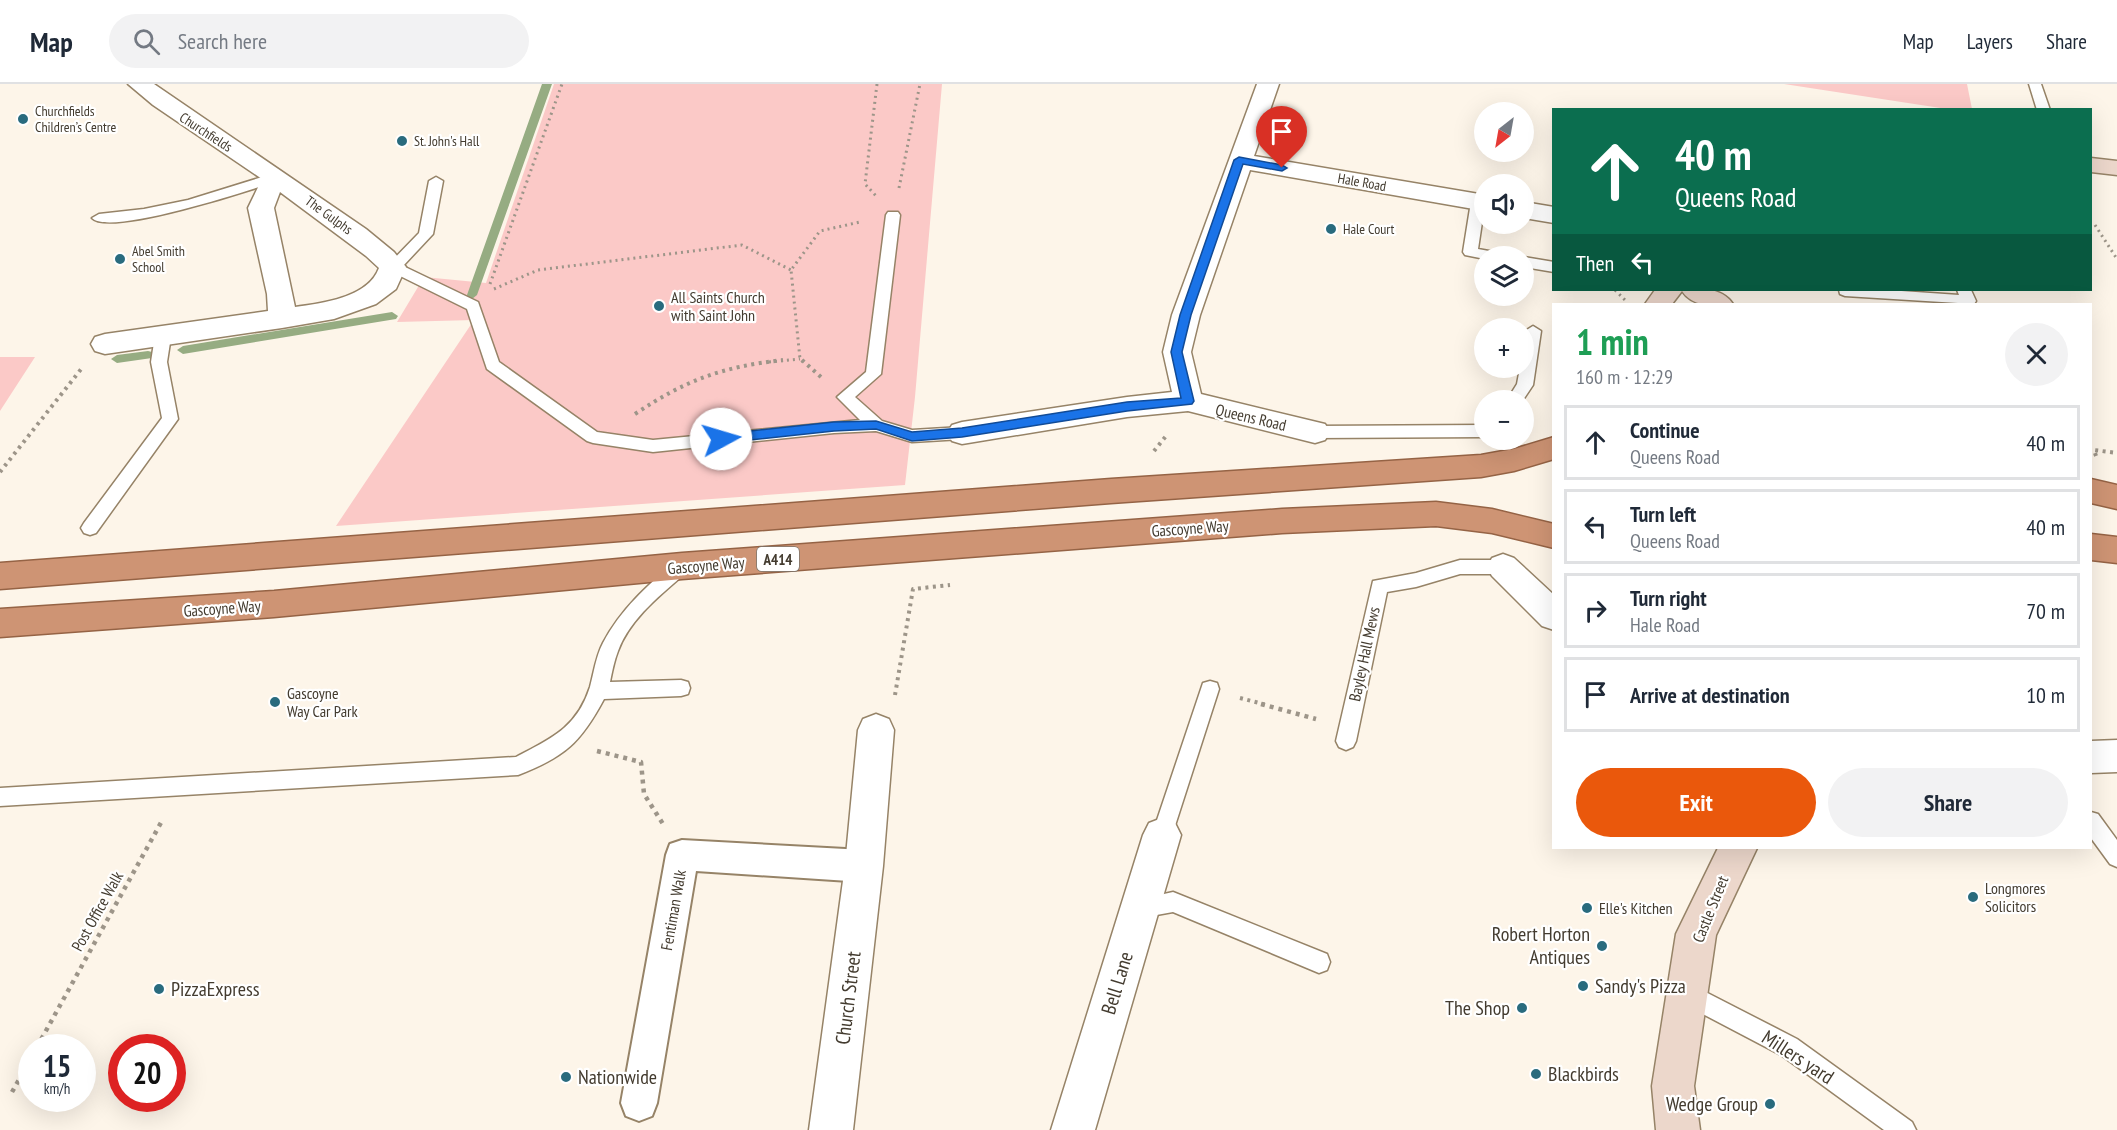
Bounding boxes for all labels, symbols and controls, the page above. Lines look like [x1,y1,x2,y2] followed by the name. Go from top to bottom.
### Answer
[109,14,529,68] search box
[30,23,73,60] text: Map
[130,25,163,58] icon: search
[178,27,267,55] text: Search here
[1903,28,1934,55] text: Map
[1967,28,2013,55] text: Layers
[2046,28,2087,55] text: Share
[35,102,117,136] place label: Churchfields Children’s Centre
[1474,102,1534,162] north arrow
[1474,102,1534,450] map controls
[1256,106,1307,168] pin
[176,108,236,156] street label: Churchfields
[16,112,30,126] marker: Churchfields Children’s Centre
[1265,115,1298,148] icon: arrive
[1675,127,1752,182] text: 40 m
[414,132,480,150] place label: St. John's Hall
[1576,132,1654,210] icon: ahead
[395,134,409,148] marker: St. John's Hall
[1336,169,1388,195] street label: Hale Road
[1474,174,1534,234] button: sound
[1675,180,1796,214] text: Queens Road
[302,192,356,238] street label: The Gulphs
[1343,220,1394,238] place label: Hale Court
[1324,222,1338,236] marker: Hale Court
[132,242,185,276] place label: Abel Smith School
[1474,246,1534,306] button: layers
[1626,246,1659,279] icon: left
[1576,249,1614,277] text: Then
[113,252,127,266] marker: Abel Smith School
[671,287,765,325] place label: All Saints Church with Saint John
[652,299,666,313] marker: All Saints Church with Saint John
[1474,318,1534,378] button: +
[1576,318,1649,365] text: 1 min
[2005,323,2068,386] button: close
[1576,364,1673,390] text: 160 m · 12:29
[1474,390,1534,450] button: −
[1214,399,1288,435] street label: Queens Road
[689,407,753,471] position arrow
[1630,416,1700,444] text: Continue
[1579,426,1612,459] icon: ahead
[2026,429,2065,457] text: 40 m
[1630,444,1720,470] text: Queens Road
[1630,500,1696,528] text: Turn left
[1579,510,1612,543] icon: left
[2026,513,2065,541] text: 40 m
[1151,515,1229,541] street label: Gascoyne Way
[1630,528,1720,554] text: Queens Road
[757,547,799,571] road number: A414
[667,552,745,578] street label: Gascoyne Way
[1630,584,1707,612] text: Turn right
[1579,594,1612,627] icon: right
[183,595,261,621] street label: Gascoyne Way
[2026,597,2065,625] text: 70 m
[1344,605,1384,703] street label: Bayley Hall Mews
[1630,612,1700,638] text: Hale Road
[1579,678,1612,711] icon: arrive
[1630,681,1790,709] text: Arrive at destination
[2026,681,2065,709] text: 10 m
[287,683,358,721] place label: Gascoyne Way Car Park
[268,695,282,709] marker: Gascoyne Way Car Park
[1576,768,1816,837] button: Exit
[1828,768,2068,837] button: Share
[67,867,128,955] street label: Post Office Walk
[656,867,690,952] street label: Fentiman Walk
[1688,872,1733,945] street label: Castle Street
[1985,878,2046,916] place label: Longmores Solicitors
[1966,890,1980,904] marker: Longmores Solicitors
[1599,898,1673,918] place label: Elle's Kitchen
[1580,901,1594,915] marker: Elle's Kitchen
[1492,921,1590,970] place label: Robert Horton Antiques
[1595,939,1609,953] marker: Robert Horton Antiques
[1095,948,1139,1018] street label: Bell Lane
[829,949,867,1046] street label: Church Street
[1595,973,1686,999] place label: Sandy's Pizza
[171,976,260,1002] place label: PizzaExpress
[1576,979,1590,993] marker: Sandy's Pizza
[152,982,166,996] marker: PizzaExpress
[1445,995,1510,1021] place label: The Shop
[1515,1001,1529,1015] marker: The Shop
[1757,1024,1839,1090] street label: Millers yard
[108,1034,186,1112] speed limit sign: 20
[43,1046,71,1085] text: 15
[1548,1061,1619,1087] place label: Blackbirds
[578,1064,657,1090] place label: Nationwide
[1529,1067,1543,1081] marker: Blackbirds
[559,1070,573,1084] marker: Nationwide
[44,1079,70,1098] text: km/h
[1666,1091,1758,1117] place label: Wedge Group
[1763,1097,1777,1111] marker: Wedge Group

